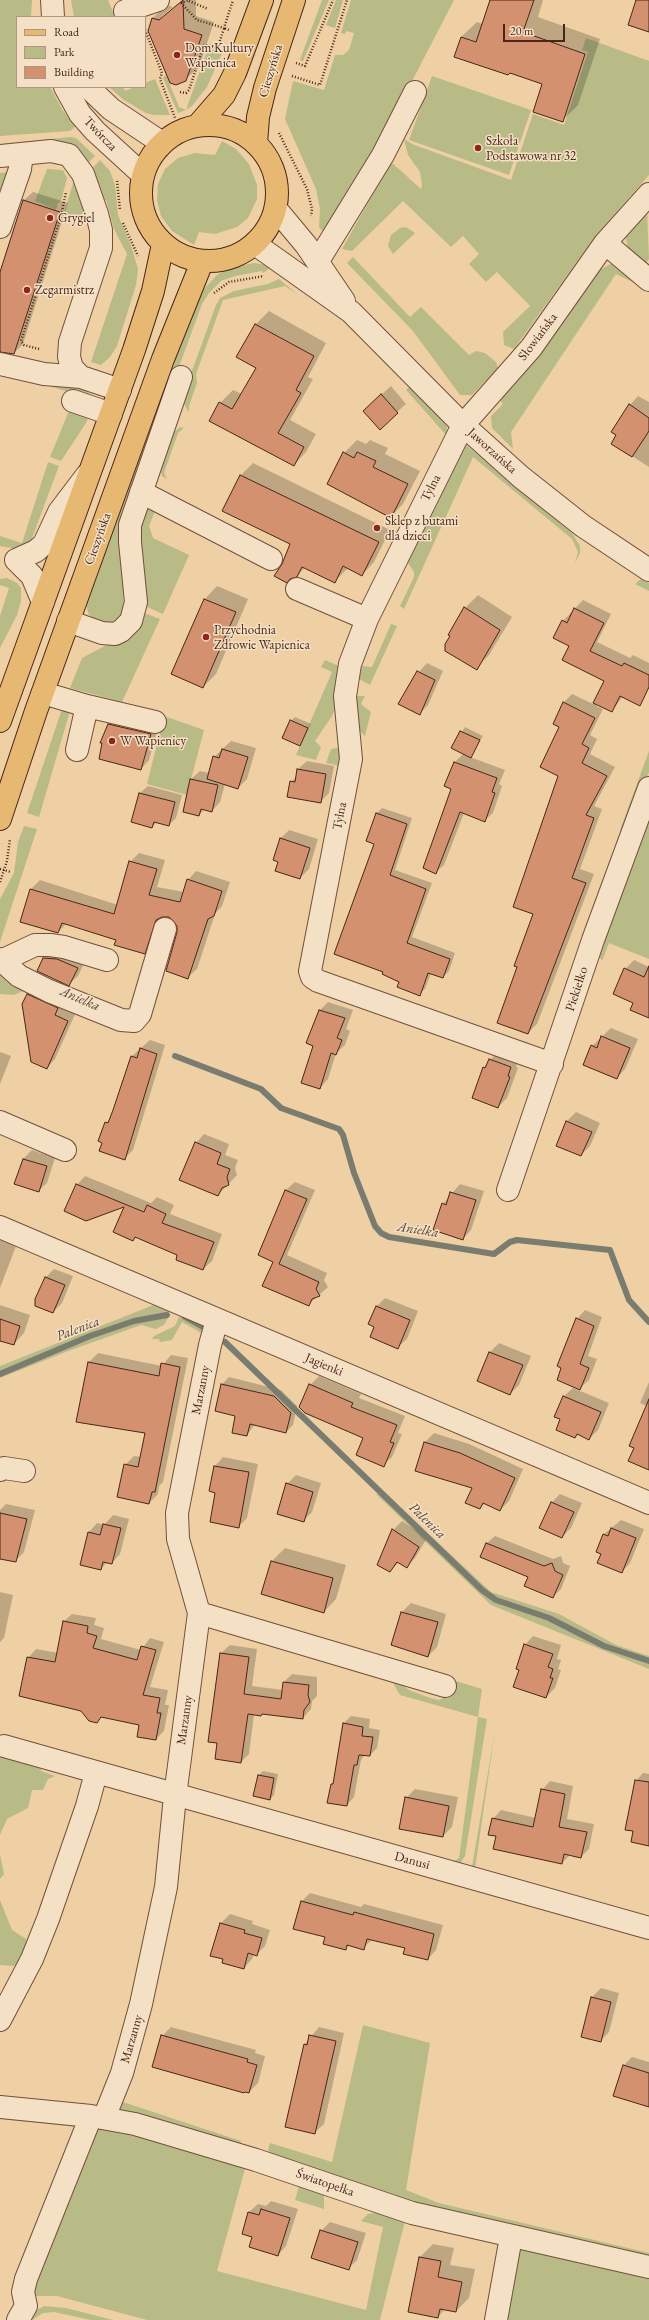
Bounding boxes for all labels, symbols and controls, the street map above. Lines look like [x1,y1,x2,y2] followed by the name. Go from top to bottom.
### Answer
[16,16,146,88] legend
[505,16,567,42] scale bar
[510,23,533,39] text: 20 m
[54,24,79,40] text: Road
[185,40,254,71] place label: Dom Kultury Wapienica
[256,43,286,99] street label: Cieszyńska
[54,44,74,60] text: Park
[172,50,182,60] marker: Dom Kultury Wapienica
[54,64,94,80] text: Building
[80,114,120,154] street label: Twórcza
[486,133,576,164] place label: Szkoła Podstawowa nr 32
[473,143,483,153] marker: Szkoła Podstawowa nr 32
[58,210,95,226] place label: Grygiel
[45,213,55,223] marker: Grygiel
[35,282,94,298] place label: Zegarmistrz
[22,285,32,295] marker: Zegarmistrz
[515,310,561,364] street label: Słowiańska
[464,425,520,477] street label: Jaworzańska
[418,472,444,504] street label: Tylna
[81,511,115,567] street label: Cieszyńska
[385,513,458,544] place label: Sklep z butami dla dzieci
[372,523,382,533] marker: Sklep z butami dla dzieci
[214,622,310,653] place label: Przychodnia Zdrowie Wapienica
[201,632,211,642] marker: Przychodnia Zdrowie Wapienica
[120,733,186,749] place label: W Wapienicy
[107,736,117,746] marker: W Wapienicy
[330,801,350,831] street label: Tylna
[562,965,592,1013] street label: Piekiełko
[58,983,102,1015] water label: Anielka
[396,1218,440,1242] water label: Anielka
[54,1313,102,1345] water label: Palenica
[303,1350,345,1380] street label: Jagienki
[189,1364,213,1416] street label: Marzanny
[405,1499,449,1543] water label: Palenica
[174,1694,196,1746] street label: Marzanny
[393,1849,431,1873] street label: Danusi
[118,2013,146,2065] street label: Marzanny
[294,2166,356,2200] street label: Światopełka

